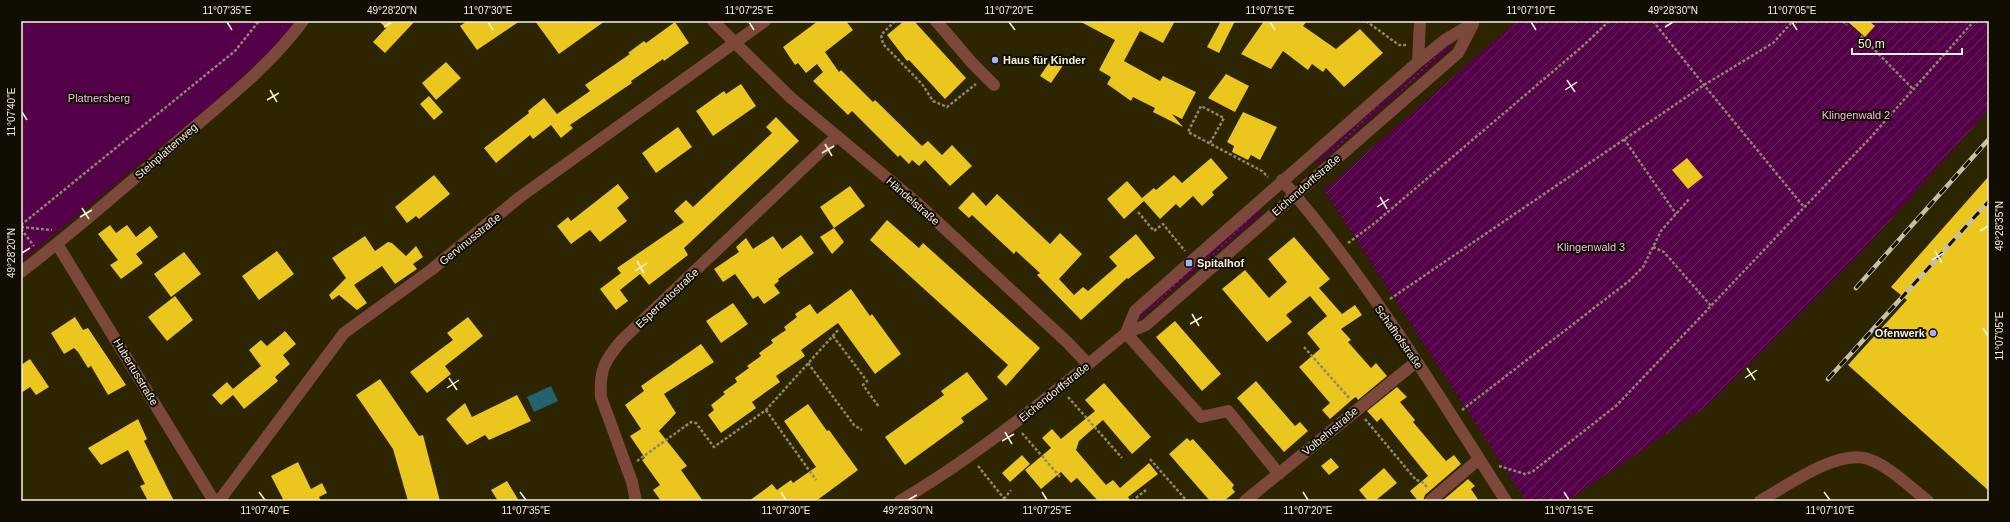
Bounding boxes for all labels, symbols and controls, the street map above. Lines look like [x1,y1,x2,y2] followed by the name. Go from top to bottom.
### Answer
[203,5,252,16] text: 11°07'35"E
[367,5,417,16] text: 49°28'20"N
[464,5,513,16] text: 11°07'30"E
[725,5,774,16] text: 11°07'25"E
[985,5,1034,16] text: 11°07'20"E
[1246,5,1295,16] text: 11°07'15"E
[1507,5,1556,16] text: 11°07'10"E
[1648,5,1698,16] text: 49°28'30"N
[1768,5,1817,16] text: 11°07'05"E
[1852,30,1962,56] scale bar
[1858,37,1885,51] text: 50 m
[1003,54,1086,66] place label: Haus für Kinder
[990,55,1000,65] marker: Haus für Kinder
[6,87,17,136] text: 11°07'40"E
[68,92,130,104] park label: Platnersberg
[1822,109,1890,121] park label: Klingenwald 2
[133,121,199,181] street label: Steinplattenweg
[1269,152,1343,218] street label: Eichendorffstraße
[884,175,942,227] street label: Händelstraße
[1994,201,2005,251] text: 49°28'35"N
[437,211,503,267] street label: Gervinusstraße
[6,228,17,278] text: 49°28'20"N
[1557,241,1625,253] park label: Klingenwald 3
[1197,257,1244,269] place label: Spitalhof
[1184,258,1194,268] marker: Spitalhof
[633,266,701,330] street label: Esperantostraße
[1373,303,1425,371] street label: Schafhofstraße
[1994,311,2005,360] text: 11°07'05"E
[1875,327,1926,339] place label: Ofenwerk
[1928,328,1938,338] marker: Ofenwerk
[111,336,161,408] street label: Hubertusstraße
[1017,360,1091,424] street label: Eichendorffstraße
[1300,404,1360,458] street label: Volbehrstraße
[241,505,290,516] text: 11°07'40"E
[502,505,551,516] text: 11°07'35"E
[762,505,811,516] text: 11°07'30"E
[883,505,933,516] text: 49°28'30"N
[1023,505,1072,516] text: 11°07'25"E
[1284,505,1333,516] text: 11°07'20"E
[1545,505,1594,516] text: 11°07'15"E
[1806,505,1855,516] text: 11°07'10"E

